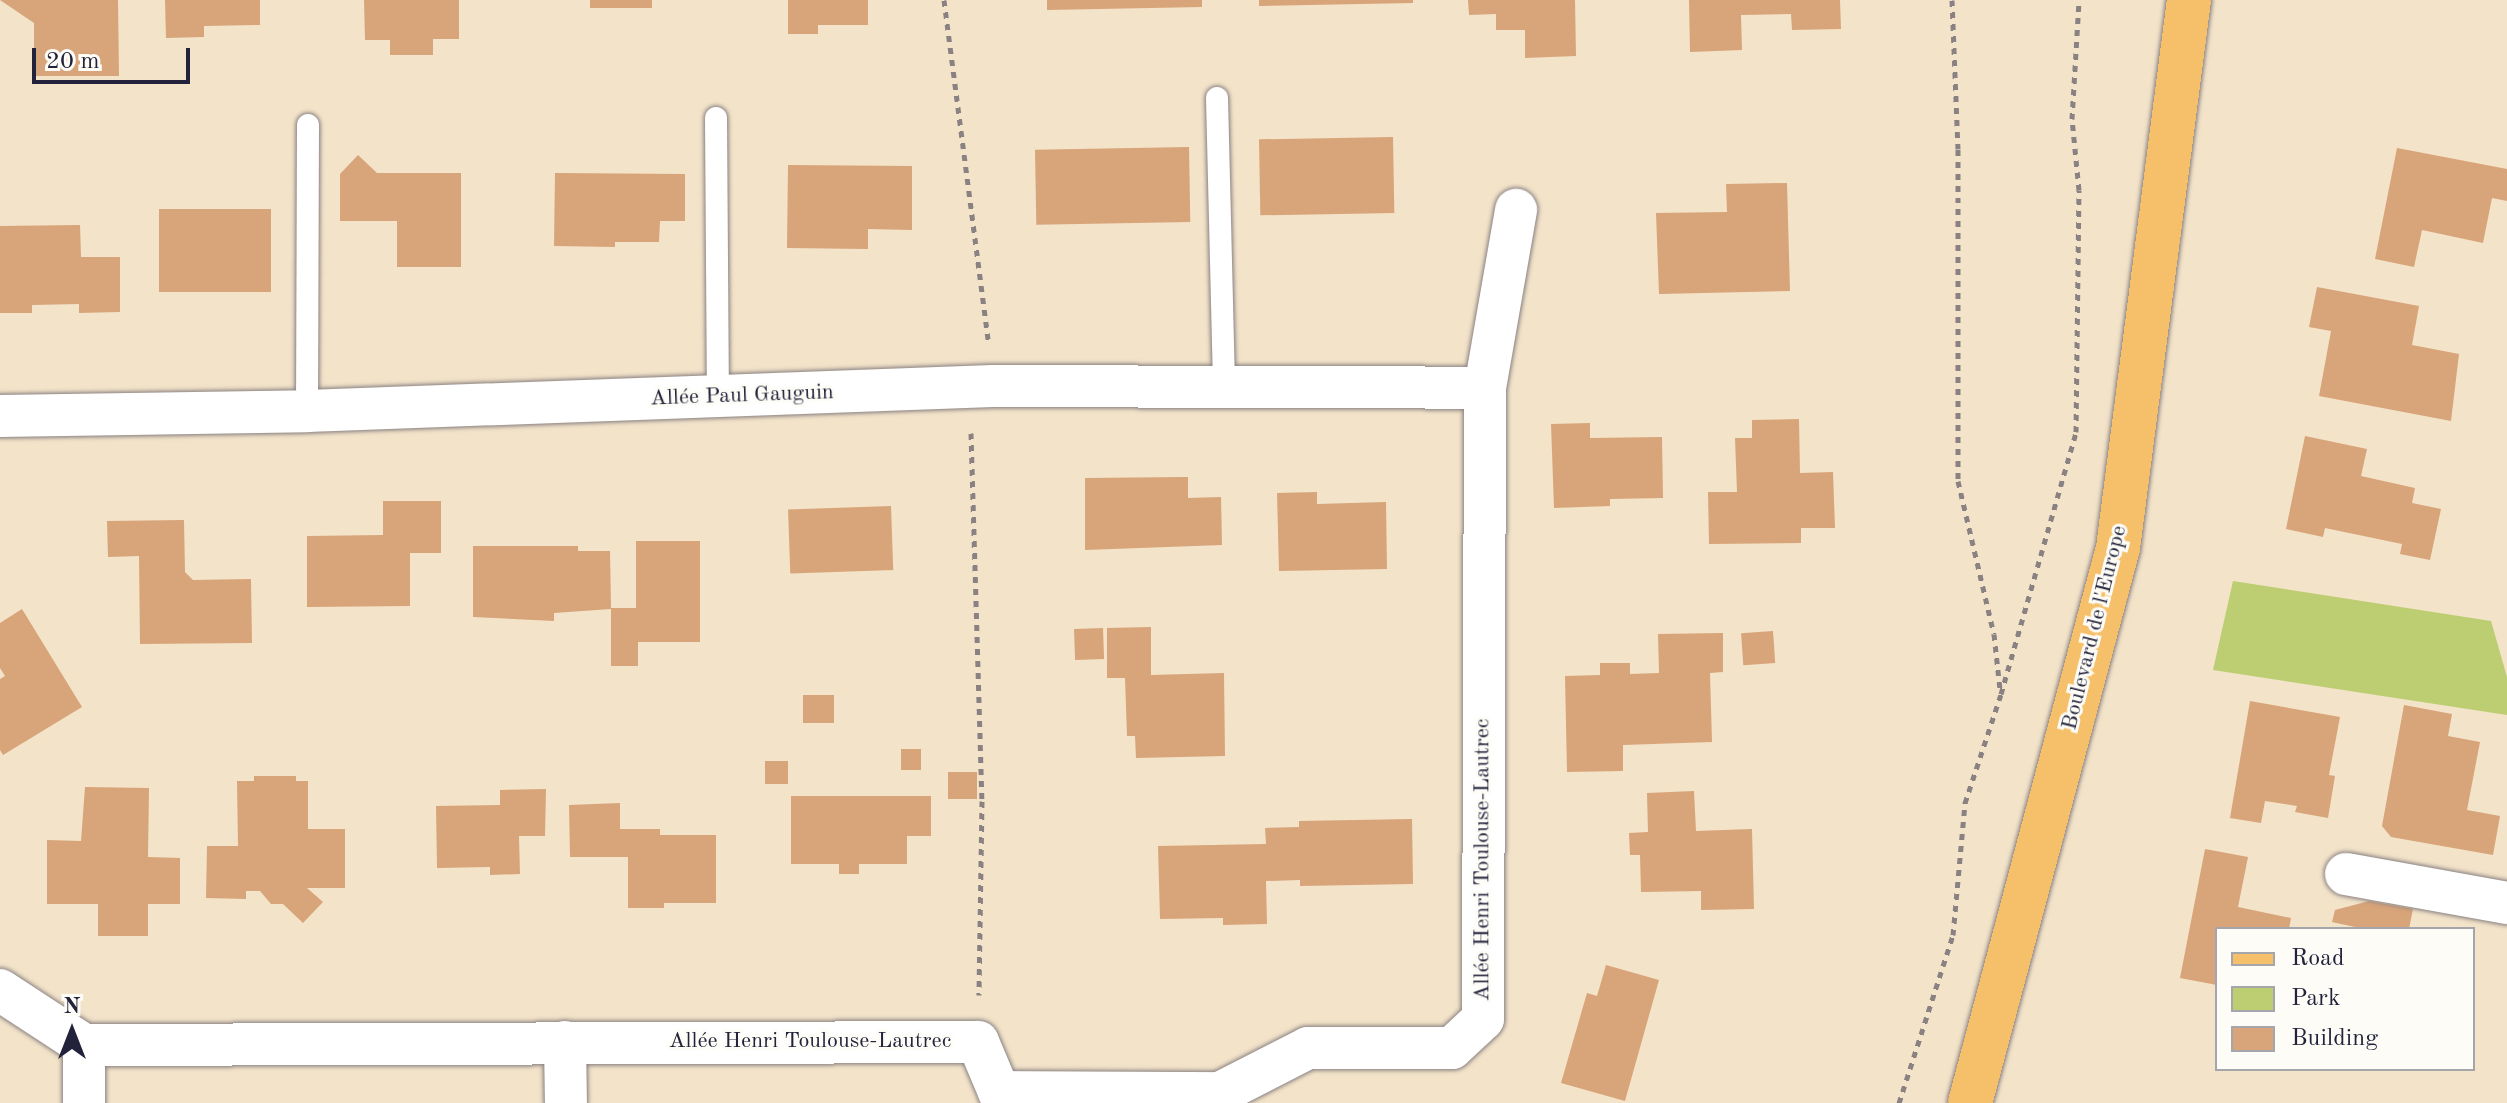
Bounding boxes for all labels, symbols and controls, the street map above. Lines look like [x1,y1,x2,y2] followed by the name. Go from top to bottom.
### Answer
[36,32,194,82] scale bar
[46,50,100,74] text: 20 m
[650,380,834,412] street label: Allée Paul Gauguin
[2057,523,2133,733] street label: Boulevard de l'Europe
[1470,719,1496,1001] street label: Allée Henri Toulouse-Lautrec
[2215,927,2475,1071] legend
[2291,947,2344,971] text: Road
[2291,987,2340,1011] text: Park
[32,991,112,1071] north arrow
[64,996,80,1018] text: N
[2291,1027,2378,1051] text: Building
[669,1029,951,1055] street label: Allée Henri Toulouse-Lautrec

